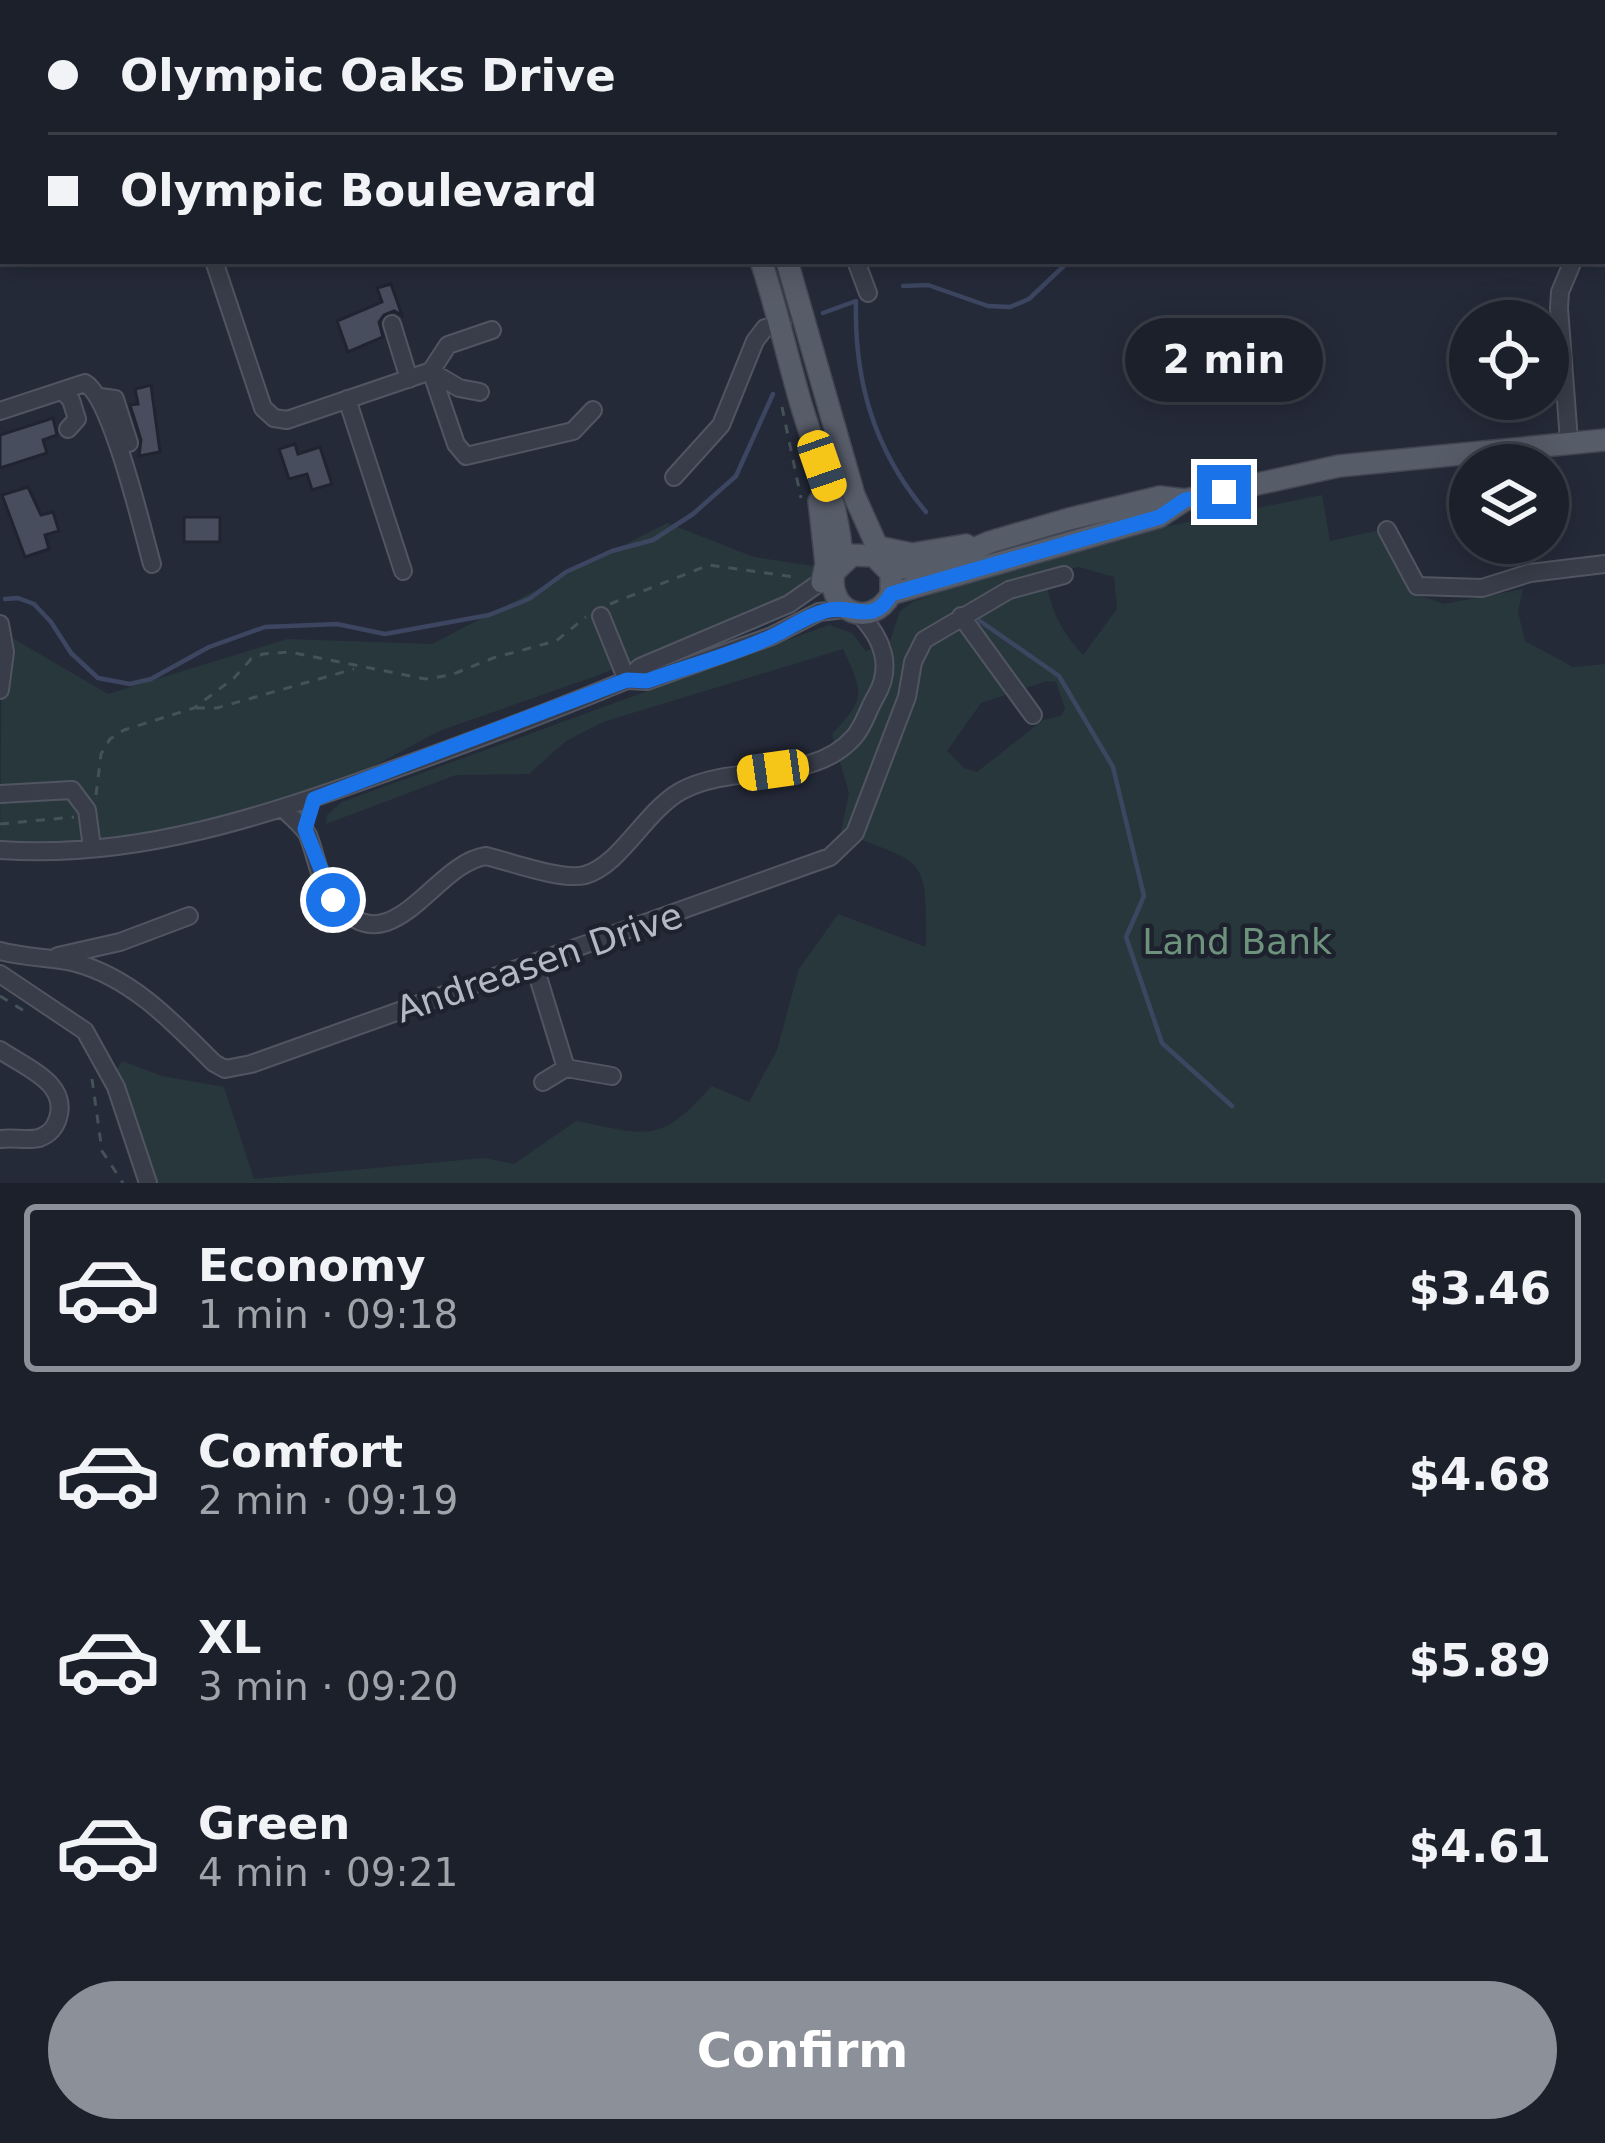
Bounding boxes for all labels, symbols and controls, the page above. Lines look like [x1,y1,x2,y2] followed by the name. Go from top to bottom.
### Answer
[120,49,616,102] text: Olympic Oaks Drive
[120,164,597,217] text: Olympic Boulevard
[1449,300,1569,564] map controls
[1449,300,1569,420] button: locate
[1125,318,1323,402] callout: 2 min
[1163,337,1285,382] text: 2 min
[793,426,851,506] car
[1449,444,1569,564] button: layers
[1197,465,1251,519] route end
[735,747,811,793] car
[306,873,360,927] route start
[391,894,688,1031] street label: Andreasen Drive
[1142,921,1332,962] park label: Land Bank
[54,1234,162,1342] icon: car
[198,1239,426,1292] text: Economy
[1409,1262,1551,1315] text: $3.46
[198,1292,458,1337] text: 1 min · 09:18
[54,1420,162,1528] icon: car
[198,1425,403,1478] text: Comfort
[1409,1448,1551,1501] text: $4.68
[198,1478,458,1523] text: 2 min · 09:19
[54,1606,162,1714] icon: car
[198,1611,261,1664] text: XL
[1409,1634,1551,1687] text: $5.89
[198,1664,458,1709] text: 3 min · 09:20
[54,1792,162,1900] icon: car
[198,1797,350,1850] text: Green
[1409,1820,1551,1873] text: $4.61
[198,1850,458,1895] text: 4 min · 09:21
[48,1981,1557,2119] button: Confirm

